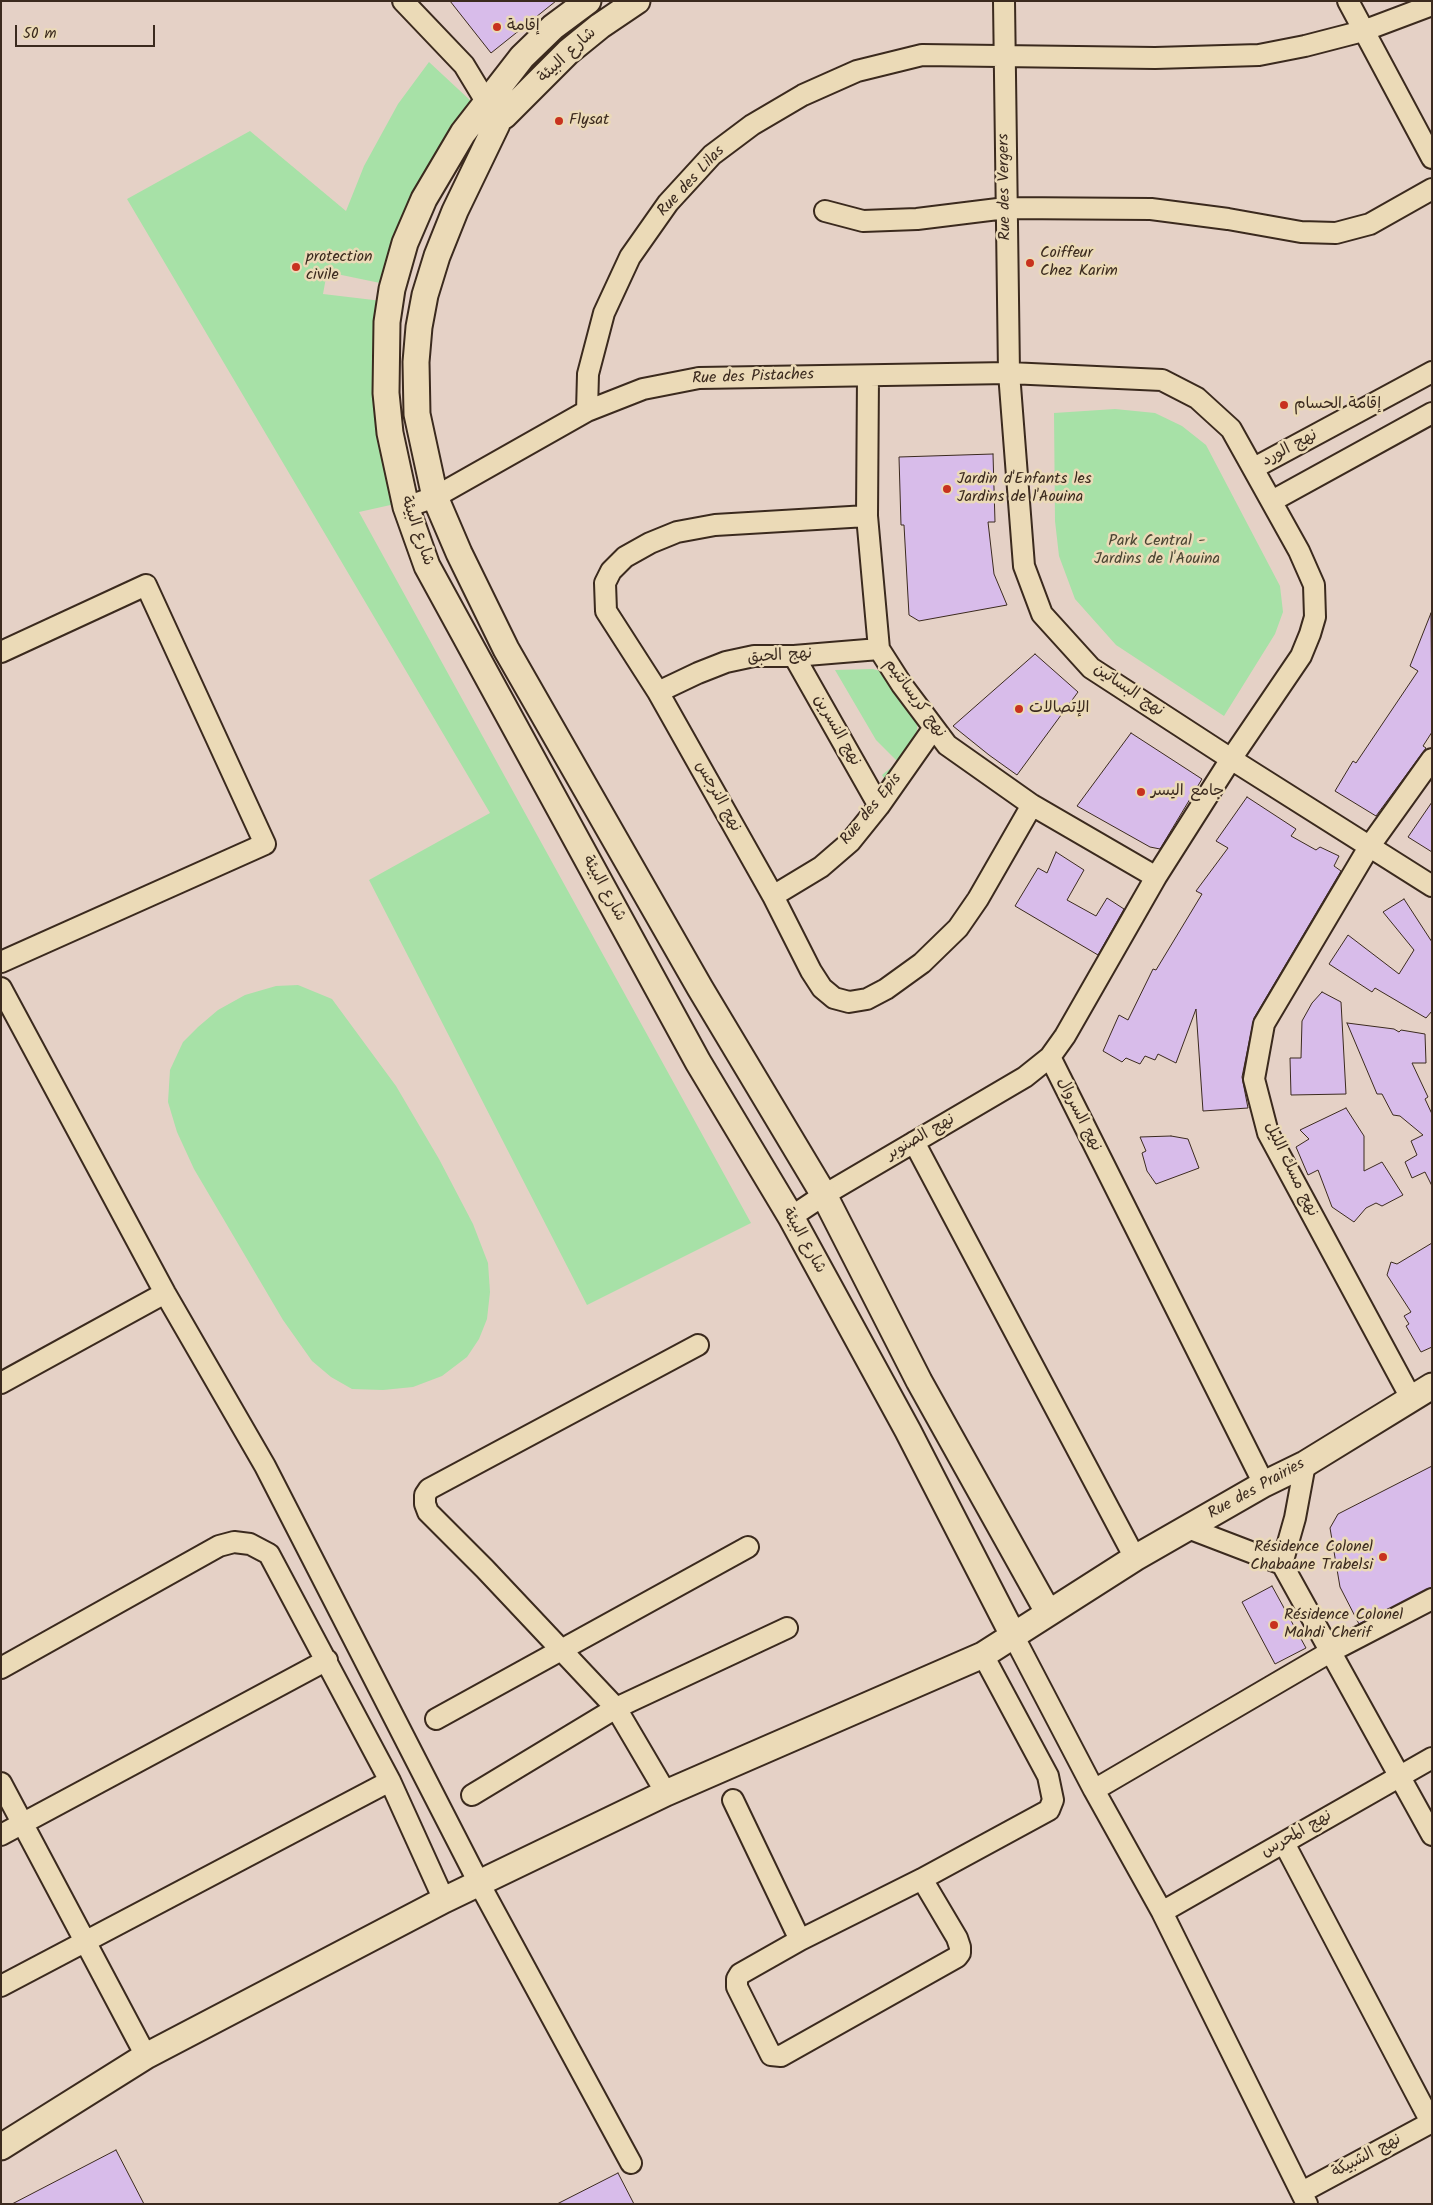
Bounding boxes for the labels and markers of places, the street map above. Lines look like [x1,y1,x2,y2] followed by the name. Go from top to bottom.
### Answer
[507,17,540,37] place label: إقامة
[491,21,503,33] marker: إقامة
[569,111,609,131] place label: Flysat
[553,115,565,127] marker: Flysat
[1040,244,1118,282] place label: Coiffeur Chez Karim
[306,248,372,286] place label: protection civile
[1024,257,1036,269] marker: Coiffeur Chez Karim
[290,261,302,273] marker: protection civile
[1294,395,1381,415] place label: إقامة الحسام
[1278,399,1290,411] marker: إقامة الحسام
[957,470,1092,508] place label: Jardin d'Enfants les Jardins de l'Aouina
[941,483,953,495] marker: Jardin d'Enfants les Jardins de l'Aouina
[1029,699,1090,719] place label: الإتصالات
[1013,703,1025,715] marker: الإتصالات
[1151,782,1224,802] place label: جامع اليسر
[1135,786,1147,798] marker: جامع اليسر
[1250,1538,1373,1576] place label: Résidence Colonel Chabaane Trabelsi
[1377,1551,1389,1563] marker: Résidence Colonel Chabaane Trabelsi
[1284,1606,1403,1644] place label: Résidence Colonel Mahdi Cherif
[1268,1619,1280,1631] marker: Résidence Colonel Mahdi Cherif

